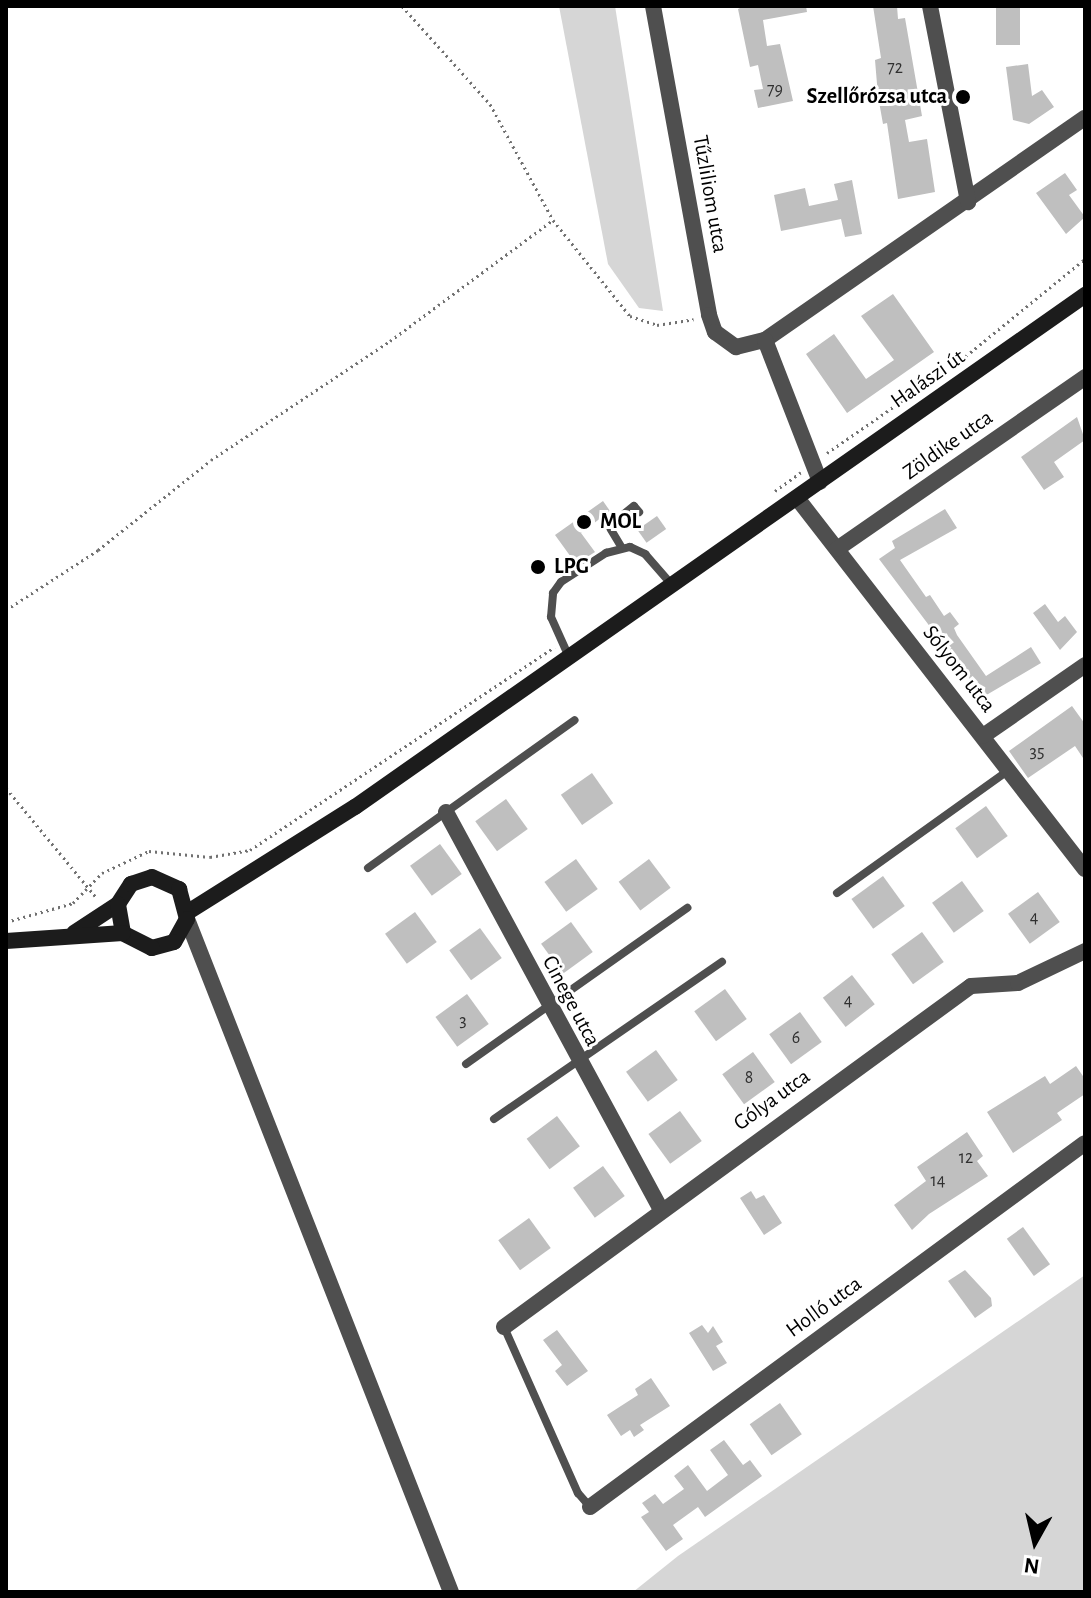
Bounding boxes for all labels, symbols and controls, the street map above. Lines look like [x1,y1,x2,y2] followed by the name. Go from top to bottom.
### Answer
[887,57,903,79] house number: 72
[767,79,783,101] house number: 79
[807,84,947,110] place label: Szellőrózsa utca
[954,88,972,106] marker: Szellőrózsa utca
[687,133,733,255] street label: Tűzliliom utca
[886,344,970,414] street label: Halászi út
[898,404,998,486] street label: Zöldike utca
[600,509,641,535] place label: MOL
[575,513,593,531] marker: MOL
[554,554,589,580] place label: LPG
[529,558,547,576] marker: LPG
[917,620,1001,718] street label: Sólyom utca
[1030,741,1044,763] house number: 35
[1030,907,1038,929] house number: 4
[536,951,606,1051] street label: Cinege utca
[844,990,852,1012] house number: 4
[459,1010,467,1032] house number: 3
[792,1027,800,1049] house number: 6
[729,1063,815,1137] street label: Gólya utca
[745,1067,753,1089] house number: 8
[959,1147,973,1169] house number: 12
[931,1170,945,1192] house number: 14
[781,1271,867,1343] street label: Holló utca
[995,1502,1075,1582] north arrow
[1023,1554,1041,1578] text: N

